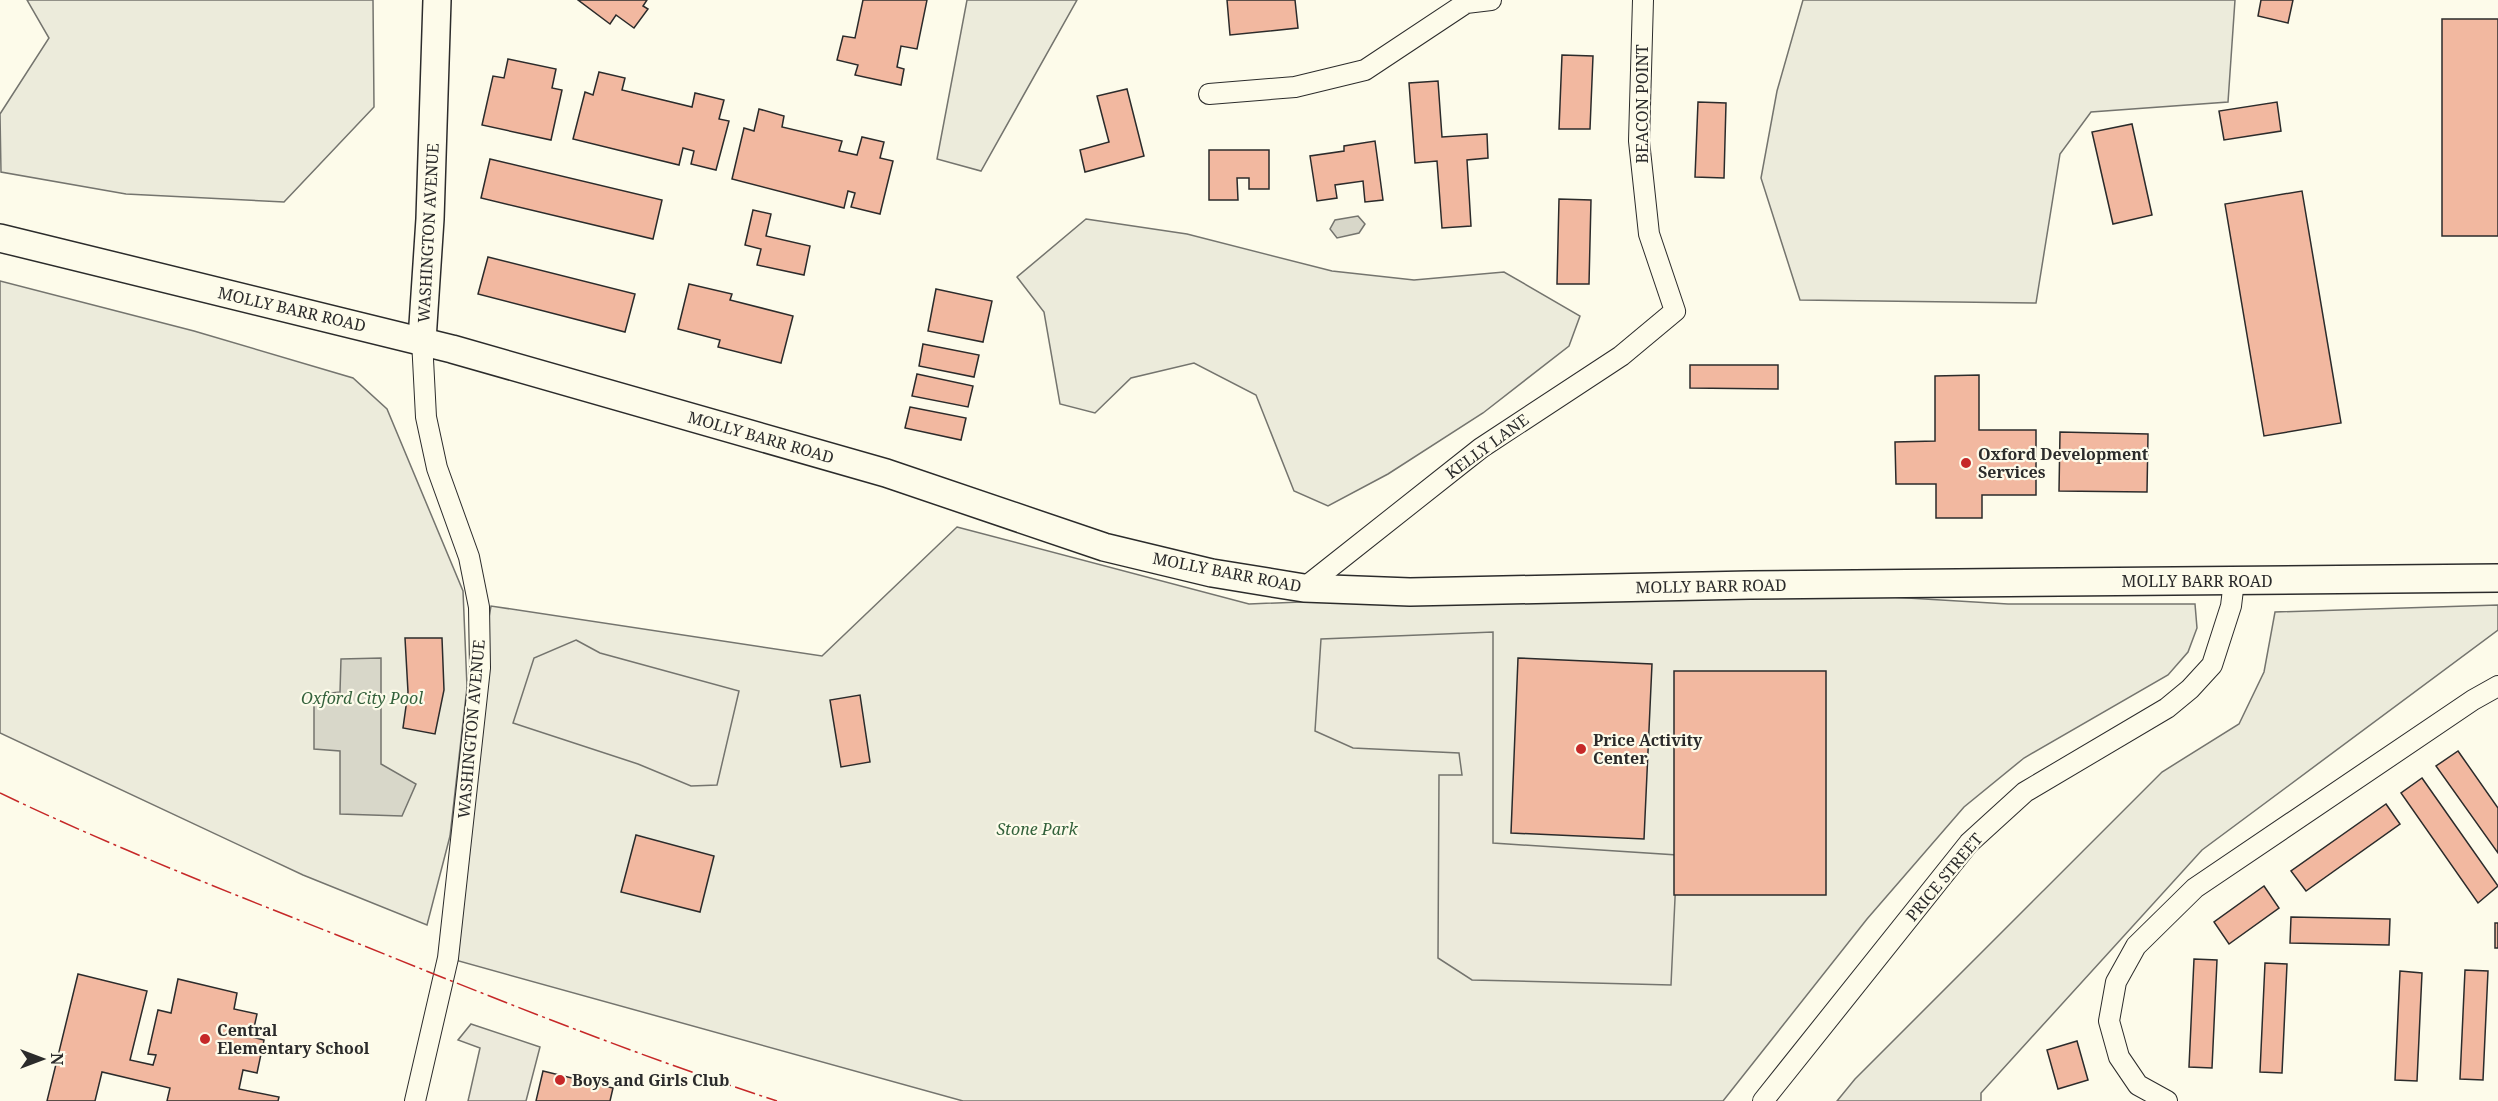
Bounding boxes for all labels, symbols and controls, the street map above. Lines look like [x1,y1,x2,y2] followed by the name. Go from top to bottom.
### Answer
[1631,44,1653,163] street label: BEACON POINT
[412,143,444,323] street label: WASHINGTON AVENUE
[216,281,368,337] street label: MOLLY BARR ROAD
[685,406,837,468] street label: MOLLY BARR ROAD
[1441,408,1533,484] street label: KELLY LANE
[1978,443,2149,483] place label: Oxford Development Services
[1959,456,1973,470] marker: Oxford Development Services
[1151,547,1303,597] street label: MOLLY BARR ROAD
[2121,570,2273,592] street label: MOLLY BARR ROAD
[1635,574,1787,598] street label: MOLLY BARR ROAD
[452,639,490,819] street label: WASHINGTON AVENUE
[301,687,423,709] park label: Oxford City Pool
[1593,729,1703,769] place label: Price Activity Center
[1574,742,1588,756] marker: Price Activity Center
[996,818,1078,840] park label: Stone Park
[1901,828,1987,926] street label: PRICE STREET
[217,1019,370,1059] place label: Central Elementary School
[12,1029,72,1089] north arrow
[198,1032,212,1046] marker: Central Elementary School
[46,1053,68,1066] text: N
[572,1069,729,1091] place label: Boys and Girls Club
[553,1073,567,1087] marker: Boys and Girls Club

